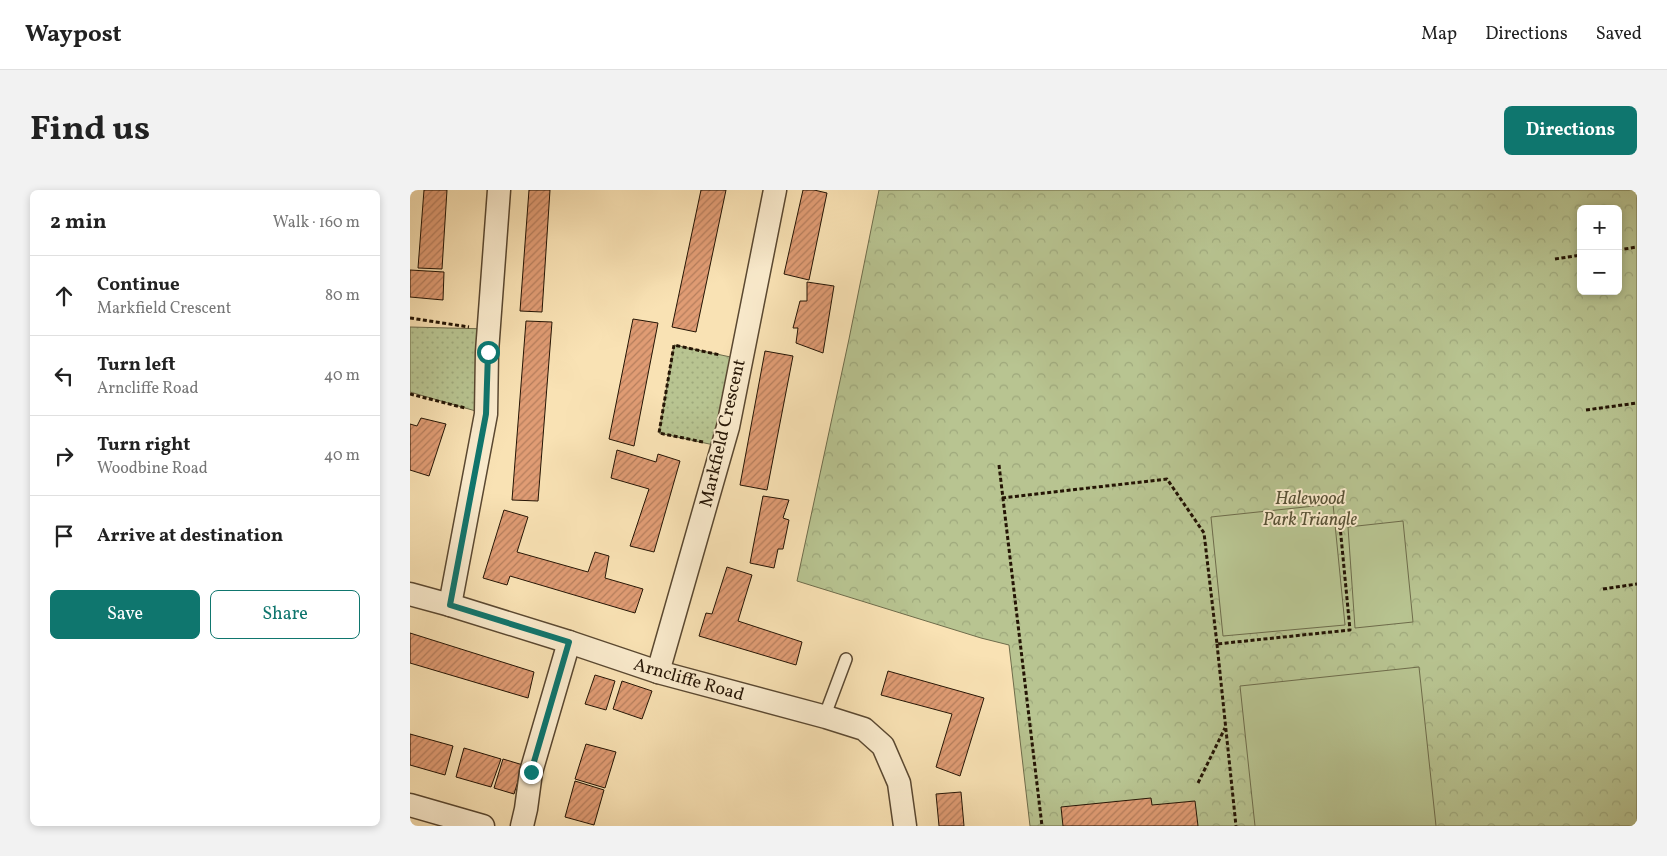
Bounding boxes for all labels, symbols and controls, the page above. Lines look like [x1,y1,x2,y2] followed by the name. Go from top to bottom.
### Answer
[25,18,122,52] text: Waypost
[1421,22,1457,47] text: Map
[1485,22,1568,47] text: Directions
[1596,22,1642,47] text: Saved
[30,106,150,154] text: Find us
[1504,106,1637,155] button: Directions
[1577,205,1622,295] map controls
[1577,205,1622,250] button: +
[50,208,107,237] text: 2 min
[273,212,360,234] text: Walk · 160 m
[1577,250,1622,295] button: −
[97,272,180,298] text: Continue
[50,282,78,310] icon: ahead
[325,285,360,307] text: 80 m
[97,298,231,320] text: Markfield Crescent
[477,341,500,364] route start
[97,352,176,378] text: Turn left
[694,357,753,510] street label: Markfield Crescent
[50,362,78,390] icon: left
[324,365,360,387] text: 40 m
[97,378,198,400] text: Arncliffe Road
[97,432,190,458] text: Turn right
[50,442,78,470] icon: right
[324,445,360,467] text: 40 m
[97,458,208,480] text: Woodbine Road
[1263,487,1358,533] park label: Halewood Park Triangle
[50,522,78,550] icon: arrive
[97,523,283,549] text: Arrive at destination
[50,590,200,639] button: Save
[210,590,360,639] button: Share
[630,653,747,708] street label: Arncliffe Road
[520,761,543,784] route end

